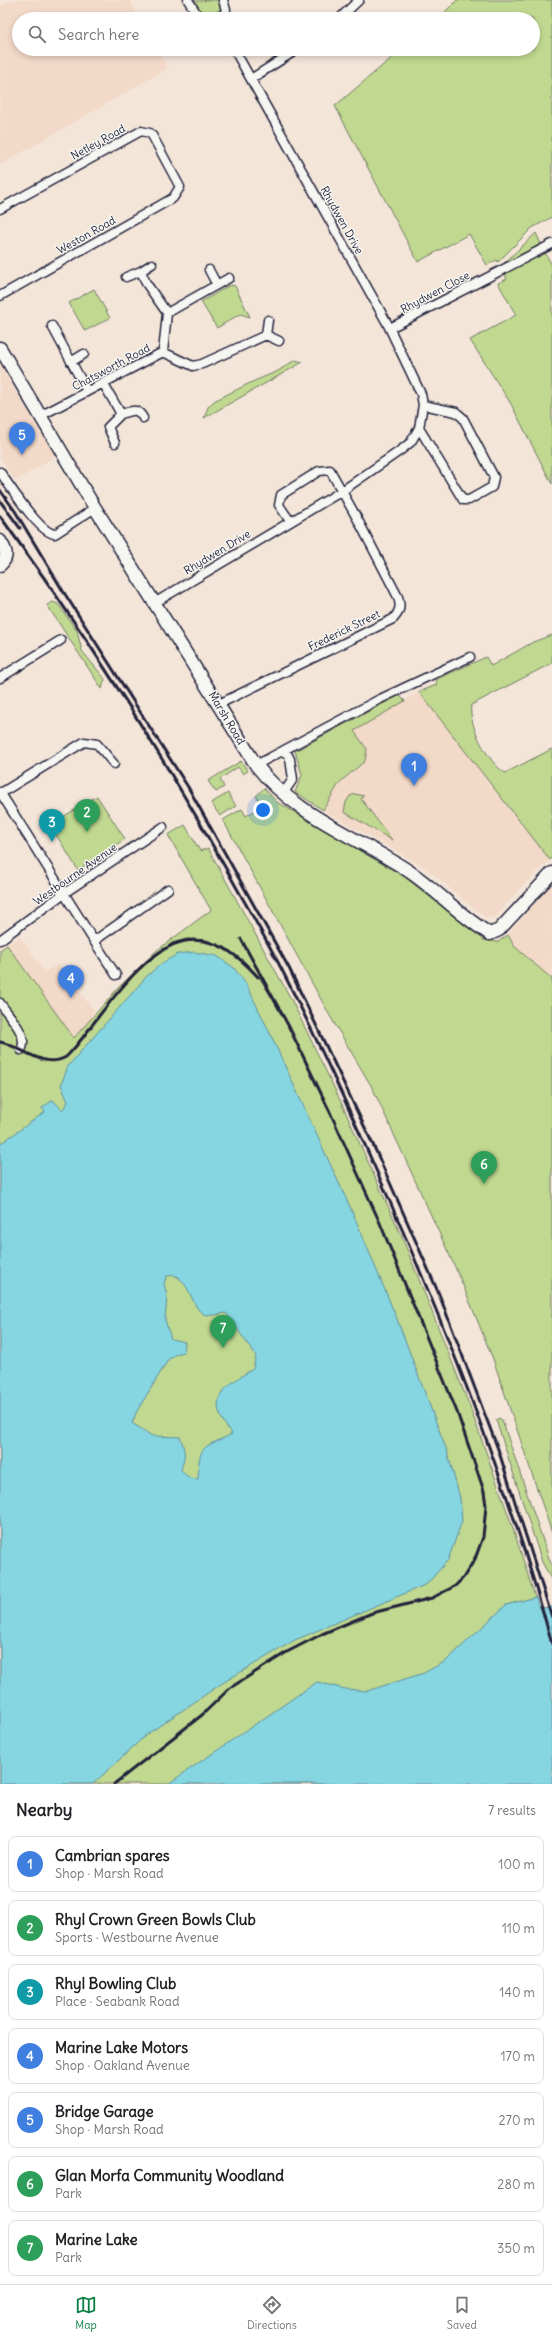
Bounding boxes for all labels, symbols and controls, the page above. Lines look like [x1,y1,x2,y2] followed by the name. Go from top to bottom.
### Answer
[12,12,540,56] search box
[26,23,48,45] icon: search
[58,25,139,44] text: Search here
[68,121,128,163] street label: Netley Road
[318,184,366,257] street label: Rhydwen Drive
[54,213,118,257] street label: Weston Road
[398,268,472,316] street label: Rhydwen Close
[70,340,153,393] street label: Chatsworth Road
[9,422,35,455] pin: 5
[181,527,253,577] street label: Rhydwen Drive
[306,606,383,653] street label: Frederick Street
[206,689,249,748] street label: Marsh Road
[401,753,427,786] pin: 1
[74,799,100,832] pin: 2
[253,800,273,820] your location
[39,809,65,842] pin: 3
[30,840,120,908] street label: Westbourne Avenue
[58,965,84,998] pin: 4
[471,1151,497,1184] pin: 6
[210,1315,236,1348] pin: 7
[16,1799,72,1821] text: Nearby
[488,1802,536,1819] text: 7 results
[55,1846,170,1865] text: Cambrian spares
[27,1856,33,1873] text: 1
[498,1856,535,1873] text: 100 m
[55,1865,164,1882] text: Shop · Marsh Road
[55,1910,256,1929] text: Rhyl Crown Green Bowls Club
[26,1920,34,1937] text: 2
[502,1920,535,1937] text: 110 m
[55,1929,219,1946] text: Sports · Westbourne Avenue
[55,1974,176,1993] text: Rhyl Bowling Club
[26,1984,34,2001] text: 3
[499,1984,535,2001] text: 140 m
[55,1993,180,2010] text: Place · Seabank Road
[55,2038,188,2057] text: Marine Lake Motors
[26,2048,34,2065] text: 4
[500,2048,535,2065] text: 170 m
[55,2057,190,2074] text: Shop · Oakland Avenue
[55,2102,153,2121] text: Bridge Garage
[26,2112,34,2129] text: 5
[498,2112,535,2129] text: 270 m
[55,2121,164,2138] text: Shop · Marsh Road
[55,2166,284,2185] text: Glan Morfa Community Woodland
[26,2176,34,2193] text: 6
[497,2176,535,2193] text: 280 m
[55,2185,82,2202] text: Park
[55,2230,138,2249] text: Marine Lake
[27,2240,33,2257] text: 7
[497,2240,535,2257] text: 350 m
[55,2249,82,2266] text: Park
[75,2294,97,2332] tab: Map
[247,2294,297,2332] tab: Directions
[447,2294,477,2332] tab: Saved

